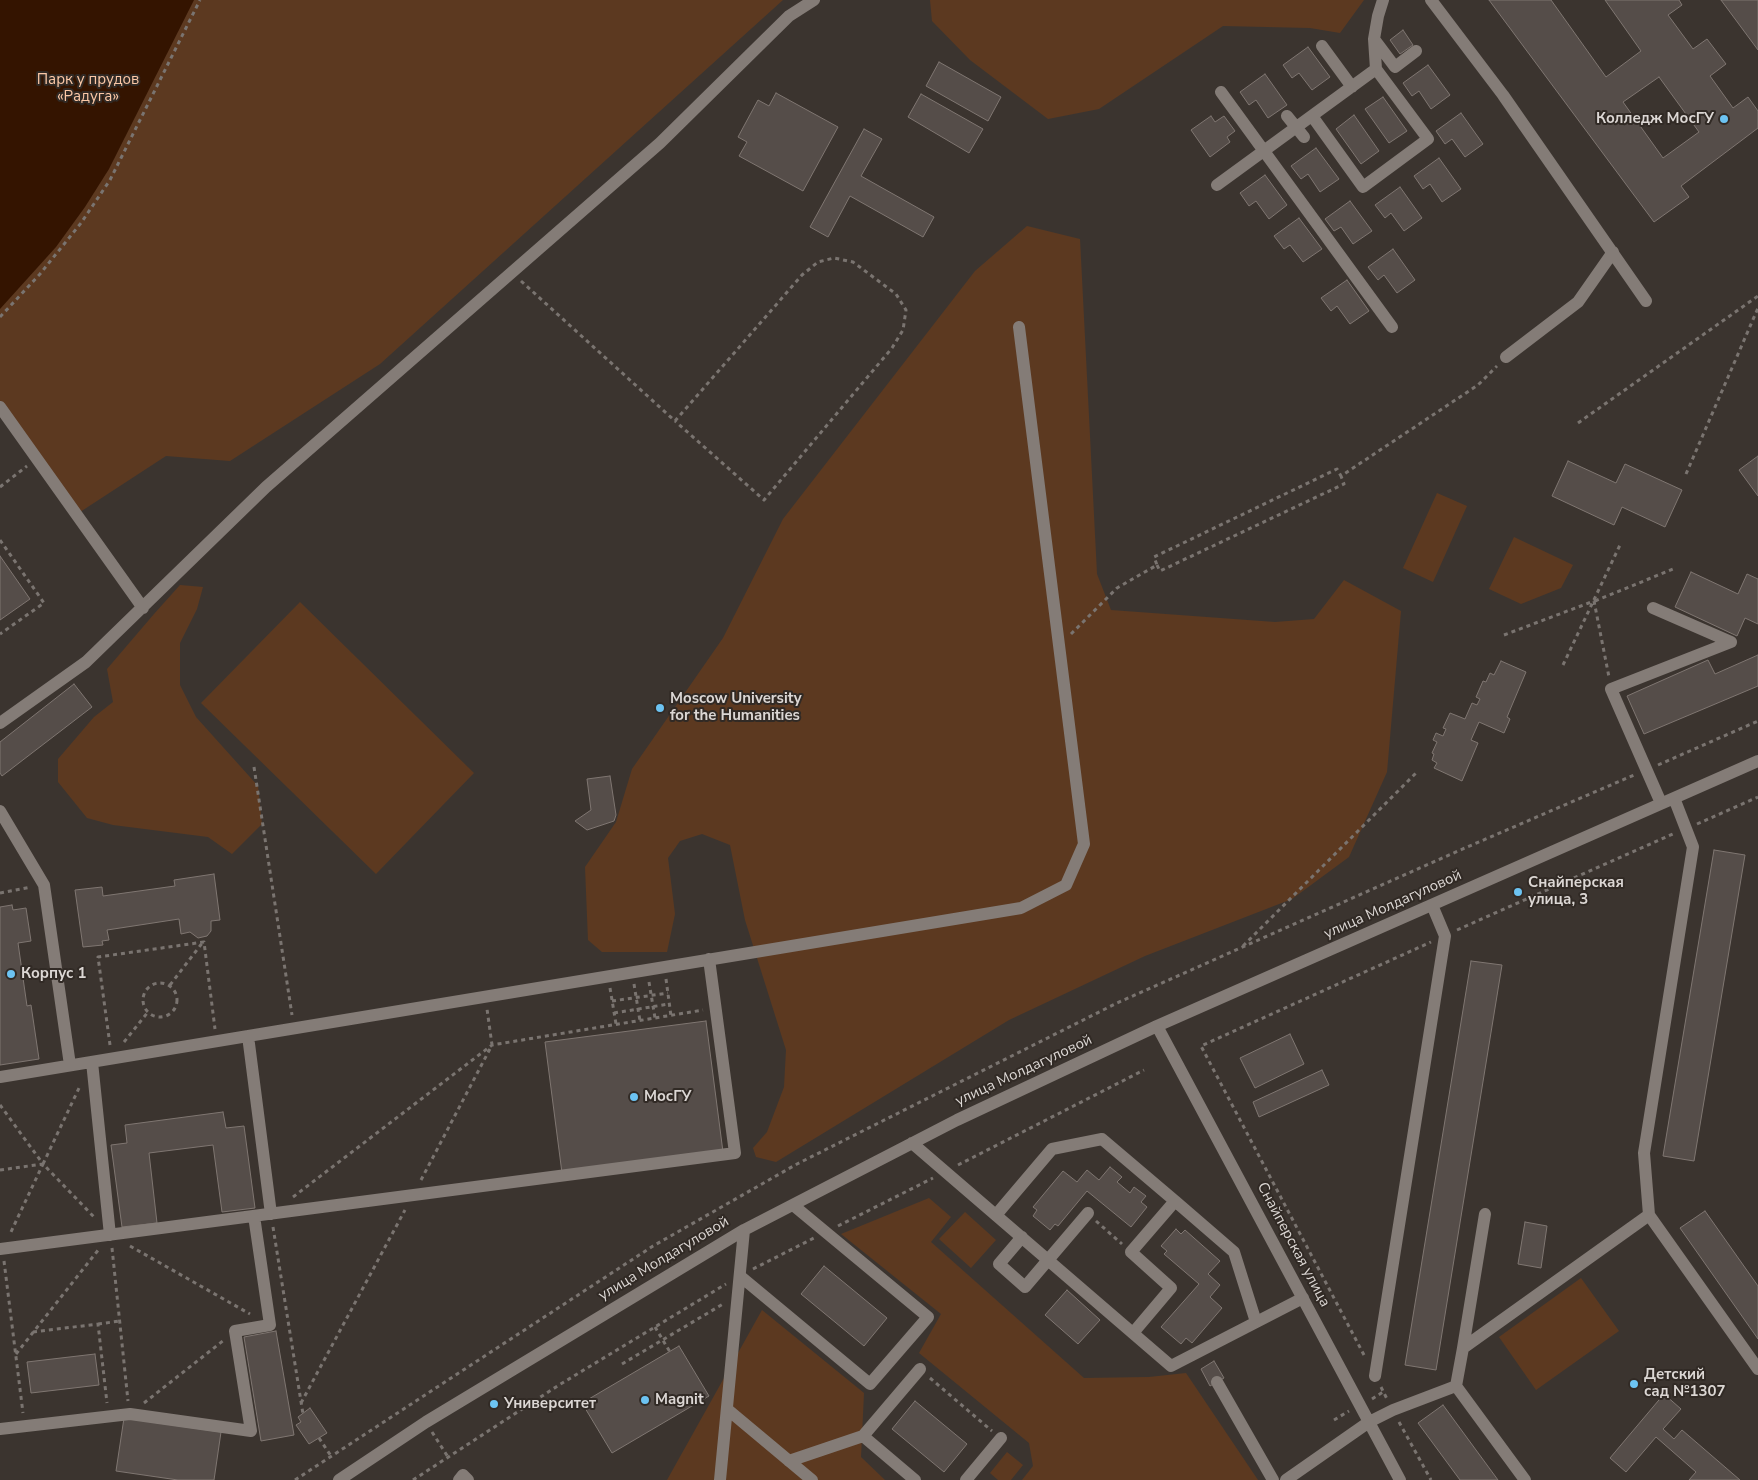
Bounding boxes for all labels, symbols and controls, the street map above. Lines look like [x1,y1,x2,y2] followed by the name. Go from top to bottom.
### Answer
[37,71,139,106] park label: Парк у прудов «Радуга»
[1596,110,1714,128] place label: Колледж МосГУ
[1718,113,1730,125] marker: Колледж МосГУ
[670,690,802,725] place label: Moscow University for the Humanities
[654,702,666,714] marker: Moscow University for the Humanities
[1321,866,1465,944] street label: улица Молдагуловой
[1528,874,1624,909] place label: Снайперская улица, 3
[1512,886,1524,898] marker: Снайперская улица, 3
[21,965,86,983] place label: Корпус 1
[5,968,17,980] marker: Корпус 1
[953,1031,1095,1111] street label: улица Молдагуловой
[644,1088,691,1106] place label: МосГУ
[628,1091,640,1103] marker: МосГУ
[1253,1180,1333,1310] street label: Снайперская улица
[596,1213,732,1305] street label: улица Молдагуловой
[1644,1366,1726,1401] place label: Детский сад №1307
[1628,1378,1640,1390] marker: Детский сад №1307
[655,1391,704,1409] place label: Magnit
[639,1394,651,1406] marker: Magnit
[504,1395,596,1413] place label: Университет
[488,1398,500,1410] marker: Университет

